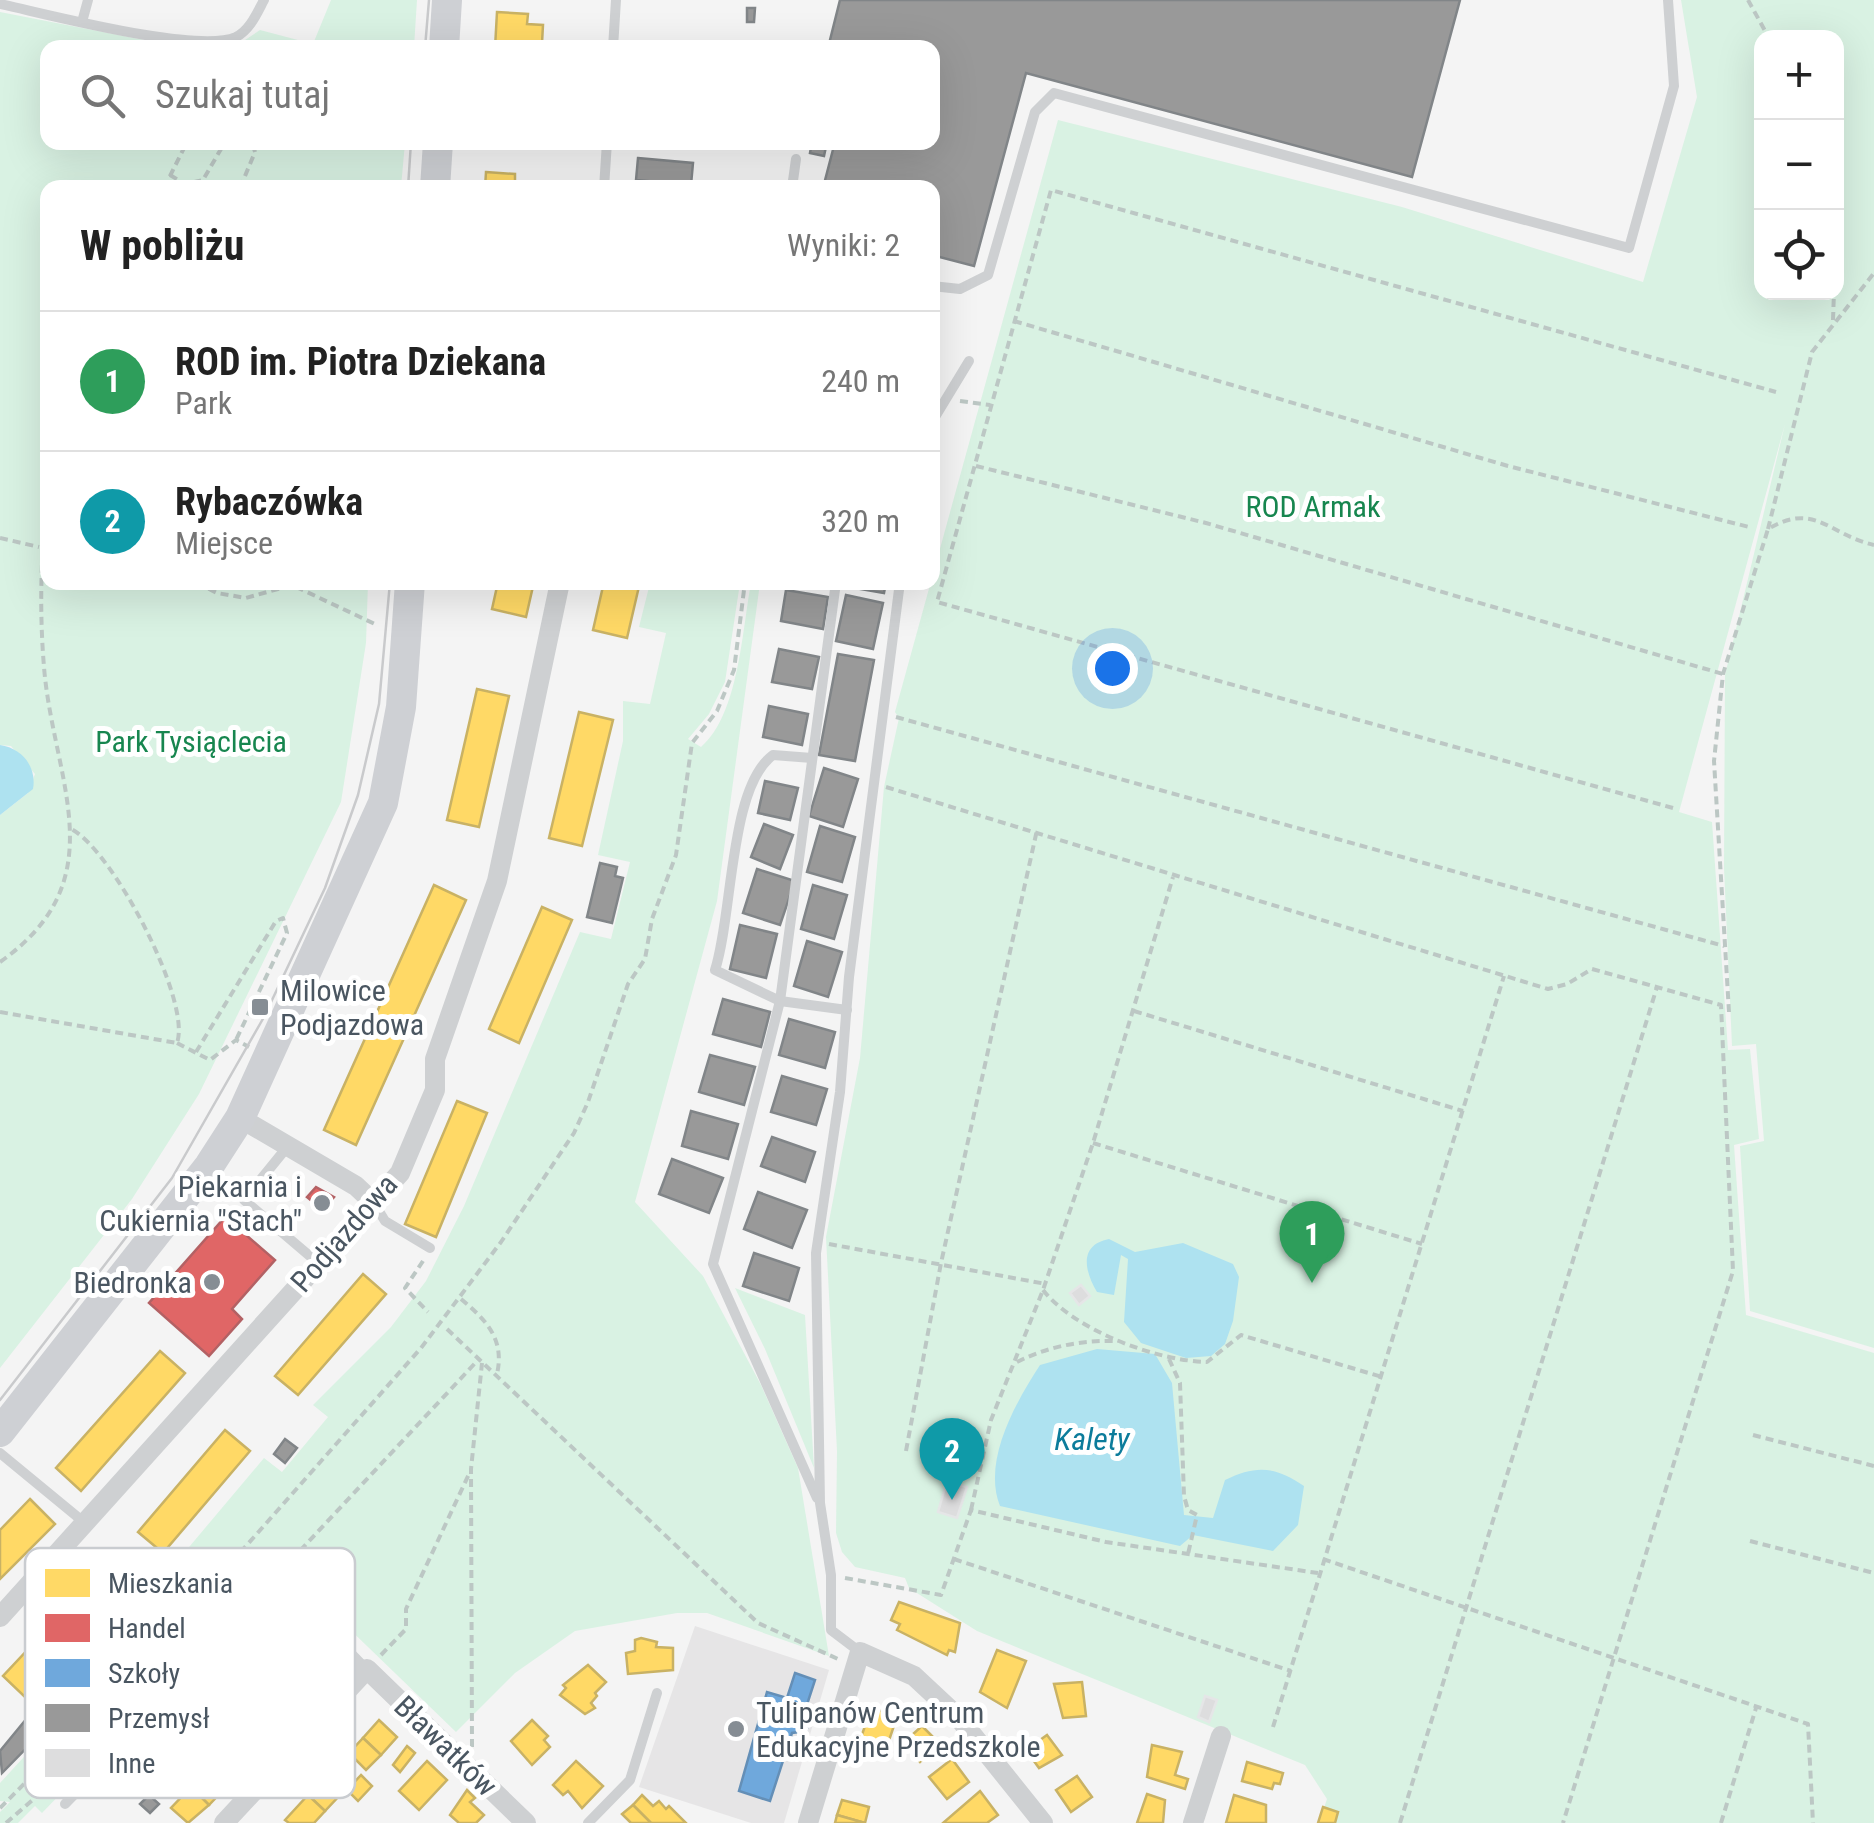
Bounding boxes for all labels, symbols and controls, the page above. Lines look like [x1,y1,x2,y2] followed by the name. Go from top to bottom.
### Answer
[1754,30,1844,300] map controls
[1754,30,1844,120] button: +
[40,40,940,150] search box
[75,68,130,123] icon: search
[155,73,330,117] text: Szukaj tutaj
[1754,120,1844,210] button: −
[1754,210,1844,300] button: locate
[80,221,244,270] text: W pobliżu
[787,226,900,264] text: Wyniki: 2
[175,340,546,384] text: ROD im. Piotra Dziekana
[104,362,121,400] text: 1
[821,362,900,400] text: 240 m
[175,384,232,422] text: Park
[175,480,363,524] text: Rybaczówka
[1246,489,1381,524] park label: ROD Armak
[104,502,121,540] text: 2
[821,502,900,540] text: 320 m
[175,524,273,562] text: Miejsce
[1087,643,1138,694] your location
[95,724,287,759] park label: Park Tysiąclecia
[280,973,424,1042] place label: Milowice Podjazdowa
[249,996,271,1018] marker: Milowice Podjazdowa
[283,1167,405,1299] street label: Podjazdowa
[99,1169,302,1238] place label: Piekarnia i Cukiernia "Stach"
[311,1192,333,1214] marker: Piekarnia i Cukiernia "Stach"
[1280,1200,1344,1283] pin: 1
[73,1265,192,1300] place label: Biedronka
[201,1271,223,1293] marker: Biedronka
[920,1418,984,1500] pin: 2
[1054,1420,1131,1458] water label: Kalety
[25,1548,355,1798] legend
[108,1567,233,1600] text: Mieszkania
[108,1612,186,1645] text: Handel
[108,1657,180,1690] text: Szkoły
[387,1689,505,1803] street label: Bławatków
[756,1695,1041,1764] place label: Tulipanów Centrum Edukacyjne Przedszkole
[108,1702,210,1735] text: Przemysł
[725,1718,747,1740] marker: Tulipanów Centrum Edukacyjne Przedszkole
[108,1747,155,1780] text: Inne

